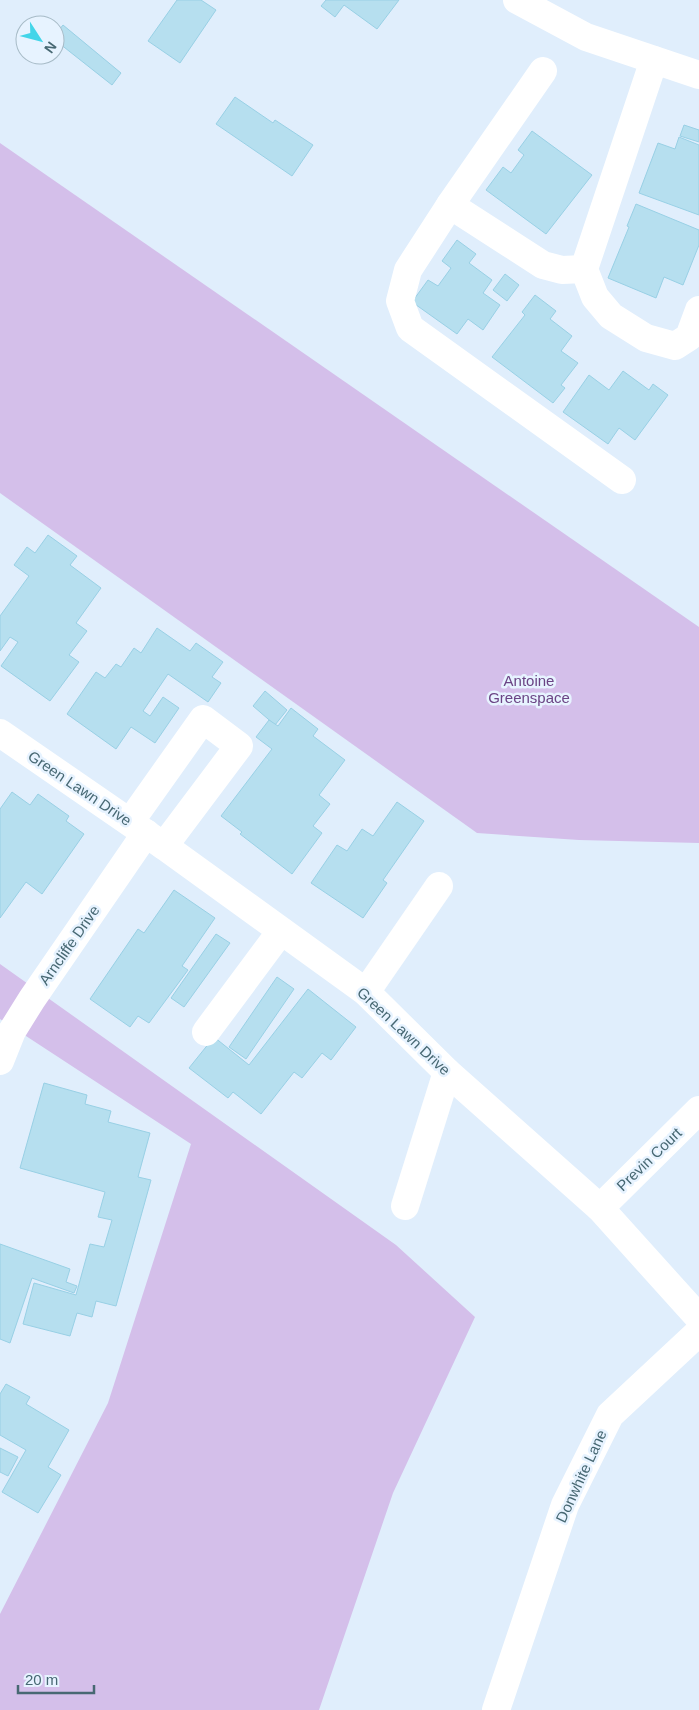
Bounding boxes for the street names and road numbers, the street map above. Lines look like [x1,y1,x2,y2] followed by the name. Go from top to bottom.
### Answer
[25,747,135,829] street label: Green Lawn Drive
[35,902,103,988] street label: Arncliffe Drive
[354,984,454,1078] street label: Green Lawn Drive
[613,1123,685,1194] street label: Previn Court
[552,1427,610,1525] street label: Donwhite Lane

